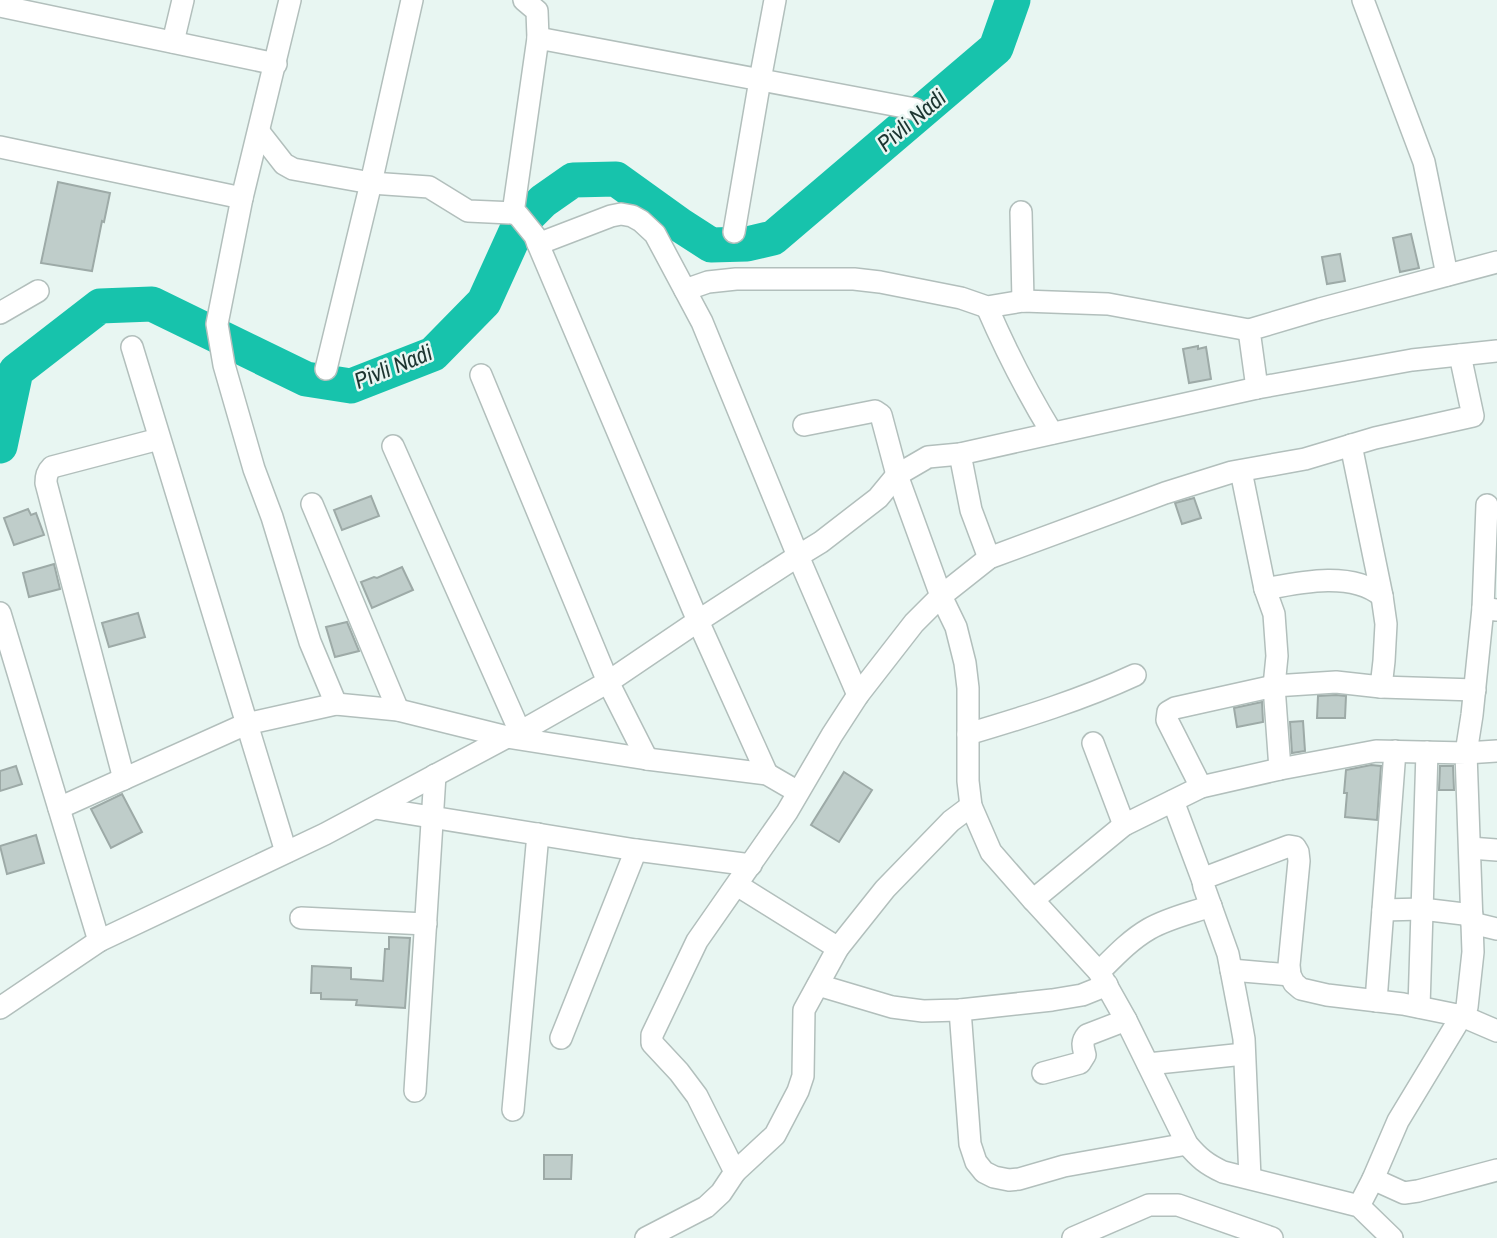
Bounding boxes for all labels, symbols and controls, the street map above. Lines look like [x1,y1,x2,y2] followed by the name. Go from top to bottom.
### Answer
[870,81,953,158] water label: Pivli Nadi
[349,336,437,396] water label: Pivli Nadi

